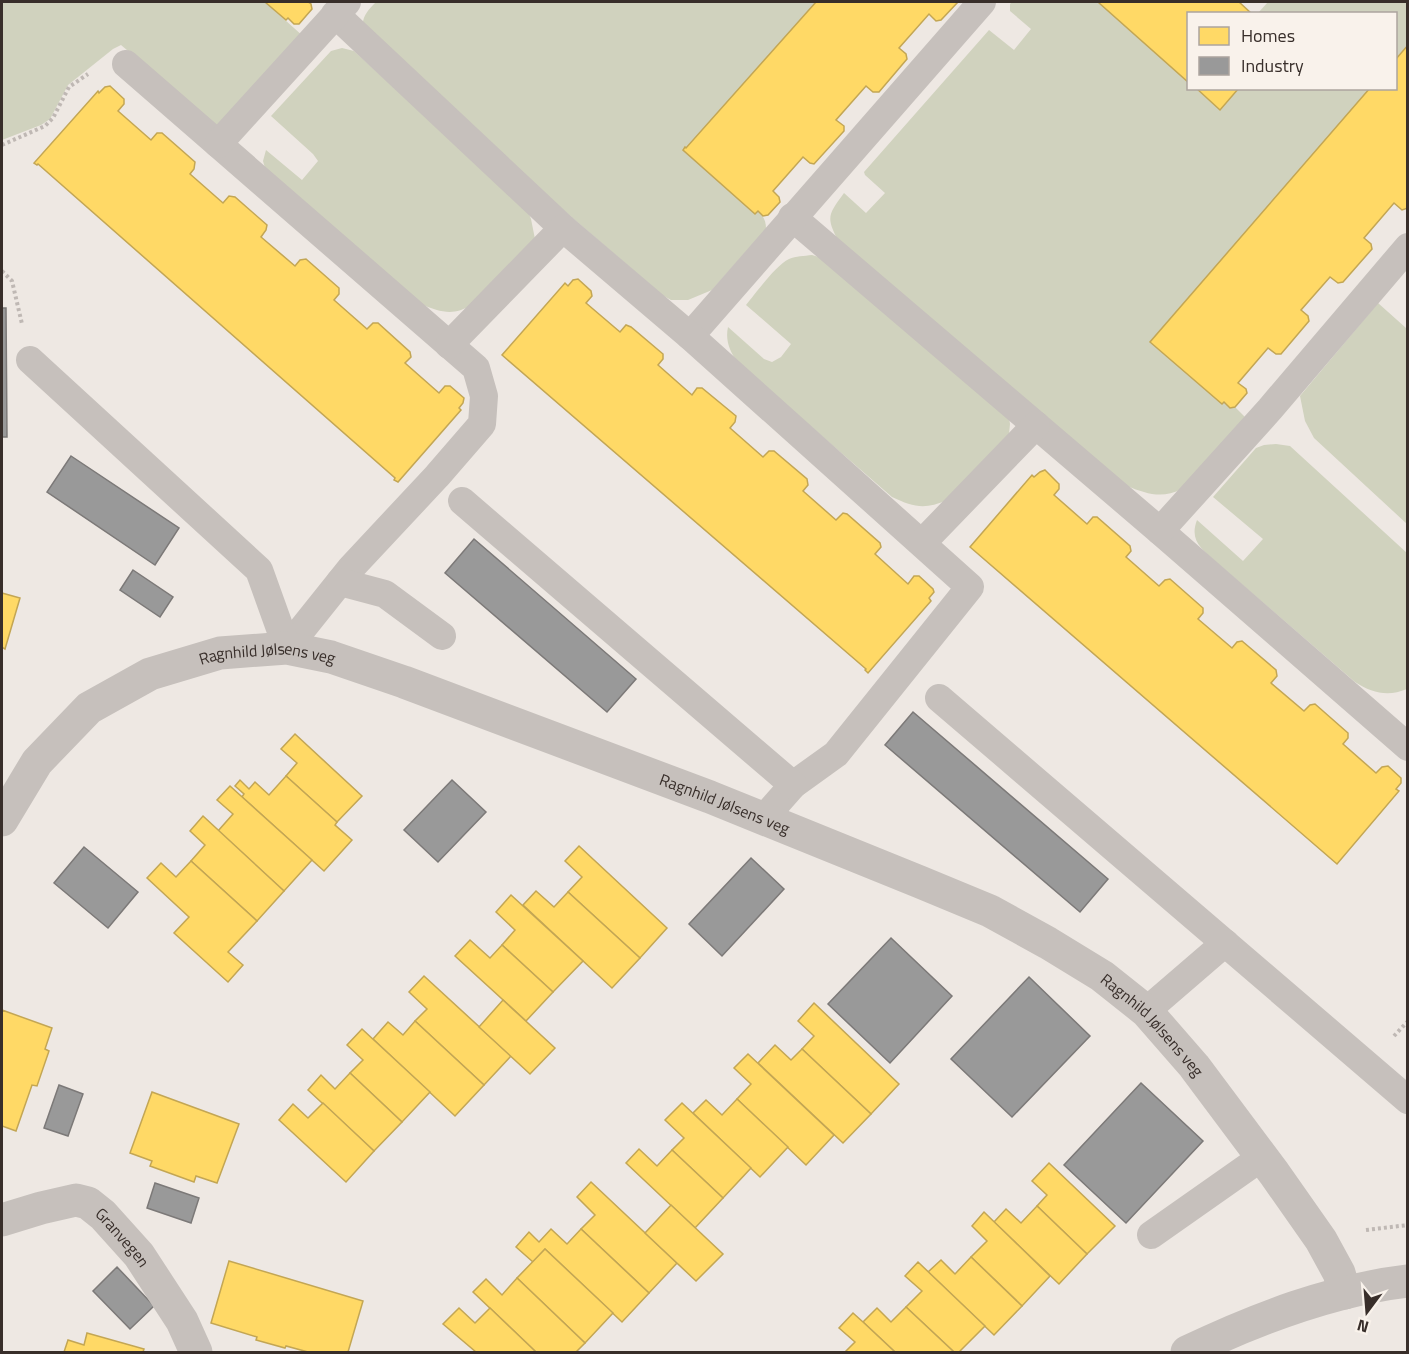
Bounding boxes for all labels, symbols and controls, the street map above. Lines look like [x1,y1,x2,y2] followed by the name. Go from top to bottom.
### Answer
[1187,12,1397,90] legend
[1241,22,1295,49] text: Homes
[1241,52,1304,79] text: Industry
[196,636,339,671] street label: Ragnhild Jølsens veg
[656,767,794,840] street label: Ragnhild Jølsens veg
[1096,967,1210,1081] street label: Ragnhild Jølsens veg
[90,1202,156,1272] street label: Granvegen
[1337,1282,1397,1342] north arrow
[1354,1313,1372,1339] text: N

